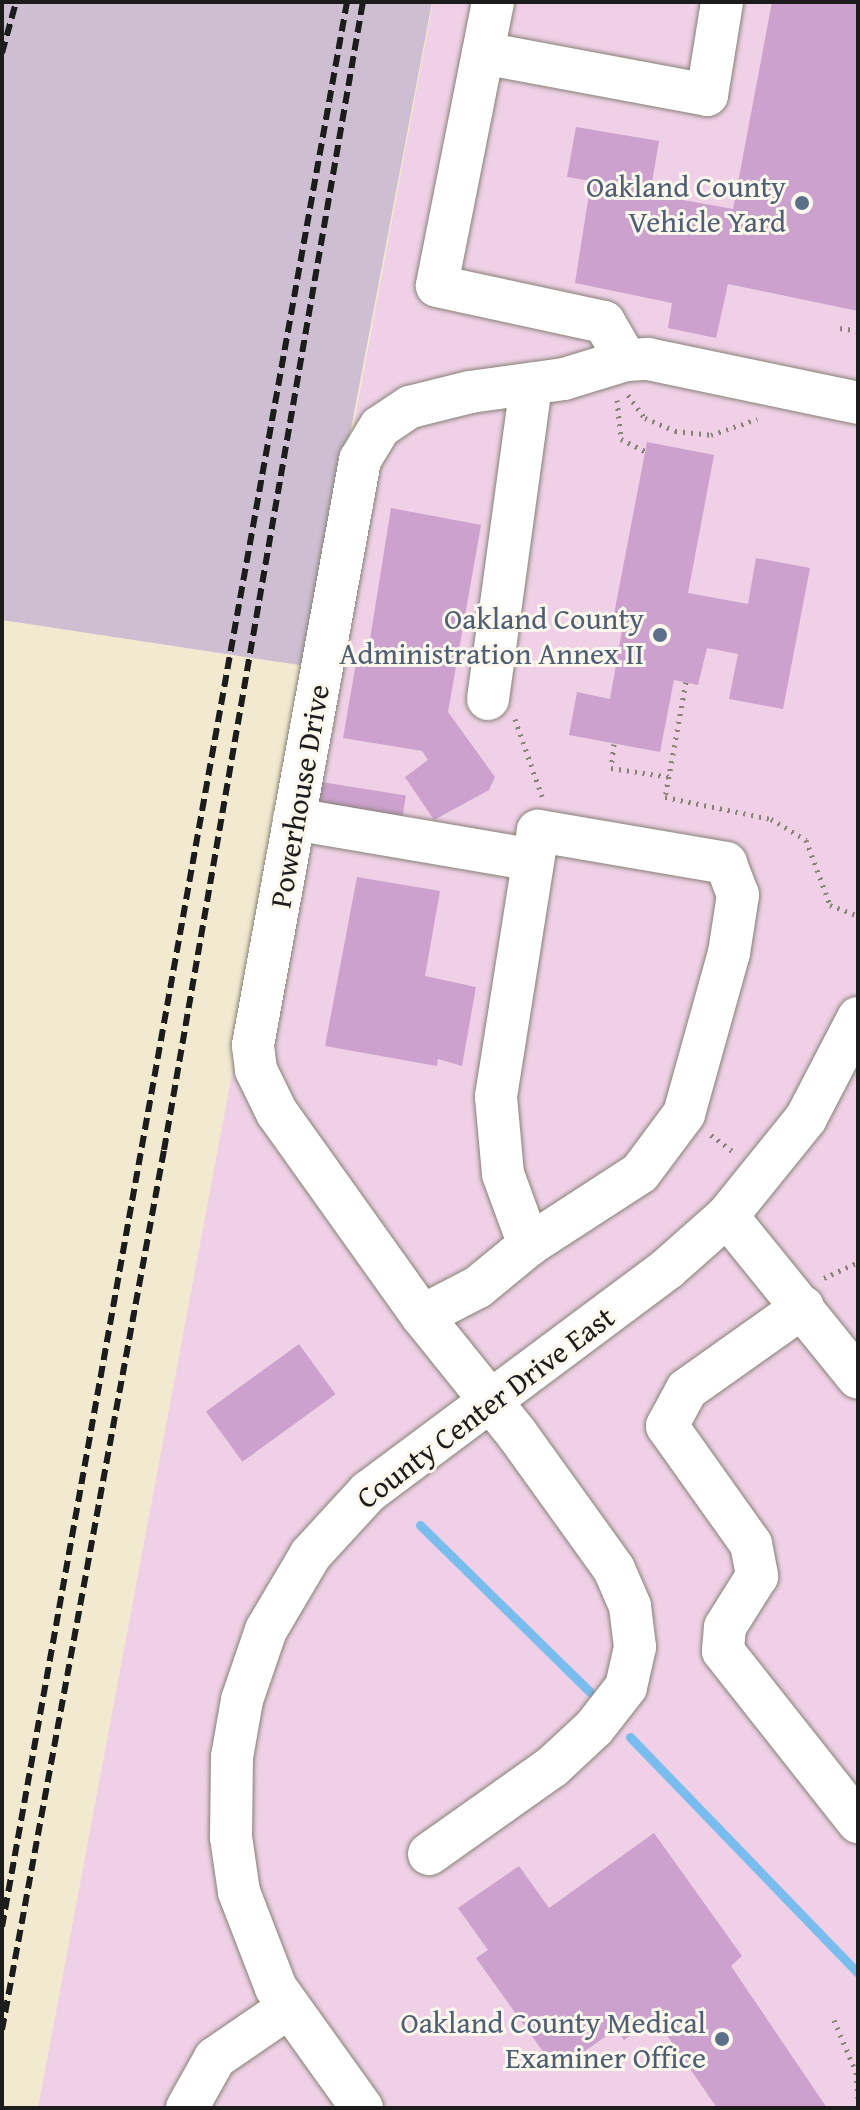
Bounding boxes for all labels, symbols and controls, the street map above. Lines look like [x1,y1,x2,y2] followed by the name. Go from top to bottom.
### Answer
[586,168,786,238] place label: Oakland County Vehicle Yard
[793,194,811,212] marker: Oakland County Vehicle Yard
[339,600,644,670] place label: Oakland County Administration Annex II
[651,626,669,644] marker: Oakland County Administration Annex II
[262,681,336,911] street label: Powerhouse Drive
[349,1298,621,1516] street label: County Center Drive East
[400,2004,706,2074] place label: Oakland County Medical Examiner Office
[713,2030,731,2048] marker: Oakland County Medical Examiner Office

